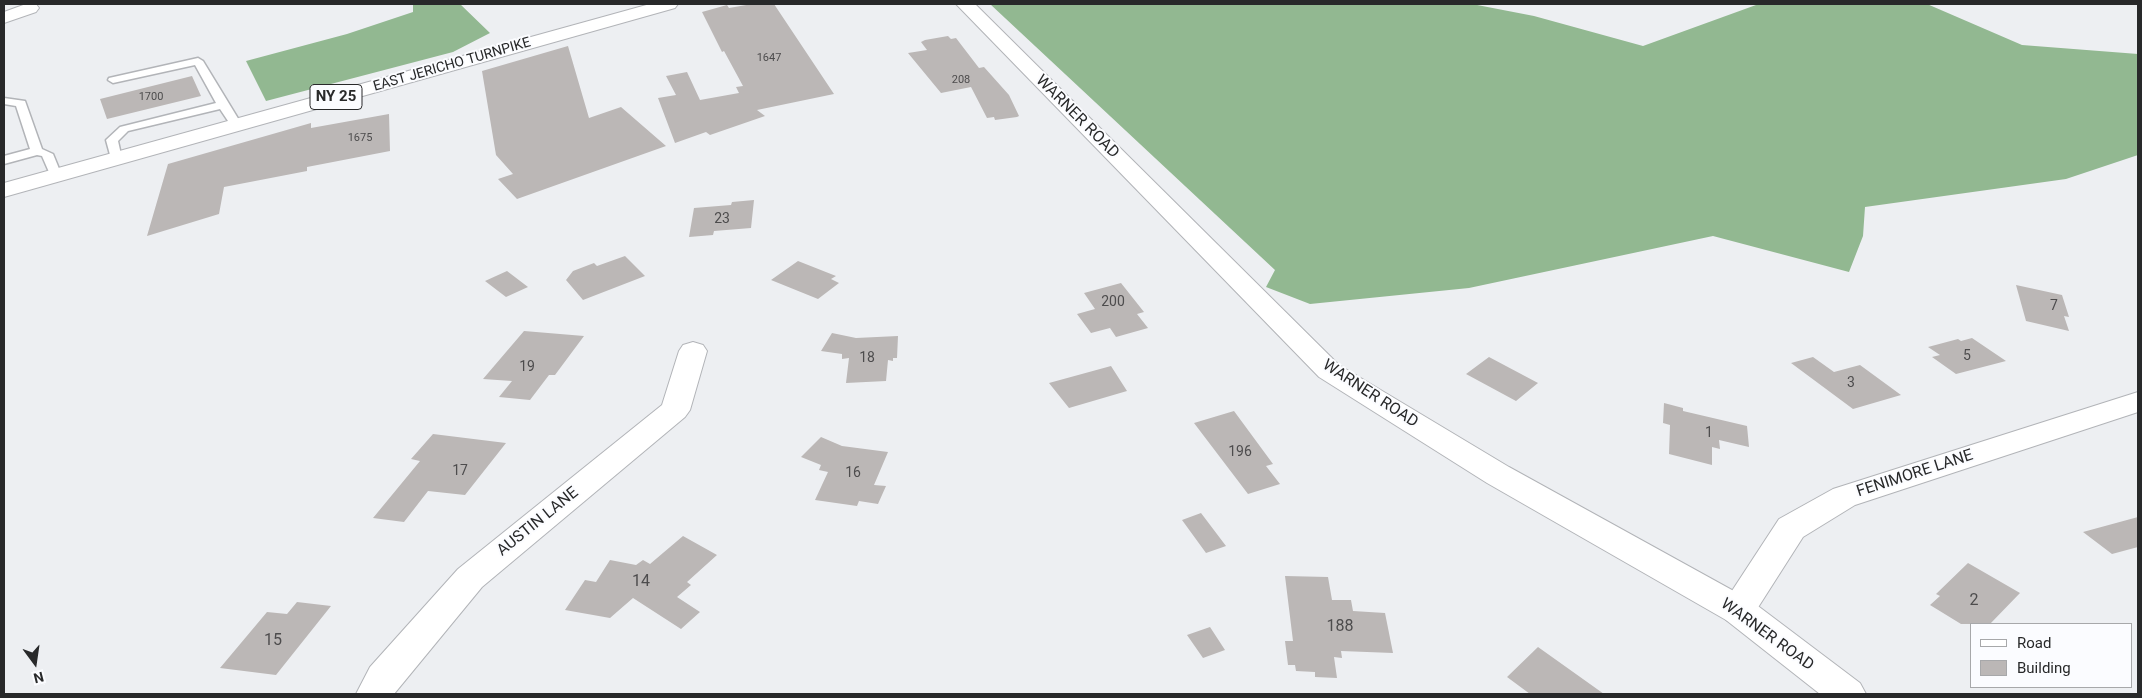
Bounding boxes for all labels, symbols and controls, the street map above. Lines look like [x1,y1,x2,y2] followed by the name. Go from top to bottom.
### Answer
[371,34,533,96] street label: EAST JERICHO TURNPIKE
[757,51,781,65] house number: 1647
[1031,71,1123,163] street label: WARNER ROAD
[952,73,970,87] house number: 208
[310,84,362,110] road number: NY 25
[139,90,163,104] house number: 1700
[348,131,372,145] house number: 1675
[714,211,730,227] house number: 23
[1101,294,1125,310] house number: 200
[2050,298,2058,314] house number: 7
[1963,348,1971,364] house number: 5
[859,350,875,366] house number: 18
[1319,356,1421,432] street label: WARNER ROAD
[519,359,535,375] house number: 19
[1847,375,1855,391] house number: 3
[1705,425,1713,441] house number: 1
[1228,444,1252,460] house number: 196
[1854,446,1976,502] street label: FENIMORE LANE
[452,463,468,479] house number: 17
[845,465,861,481] house number: 16
[493,483,583,561] street label: AUSTIN LANE
[632,572,650,592] house number: 14
[1970,591,1978,611] house number: 2
[1717,595,1817,675] street label: WARNER ROAD
[1327,617,1353,637] house number: 188
[1970,623,2132,688] legend
[264,631,282,651] house number: 15
[2017,634,2051,652] text: Road
[10,638,60,688] north arrow
[2017,659,2071,677] text: Building
[32,669,45,687] text: N

